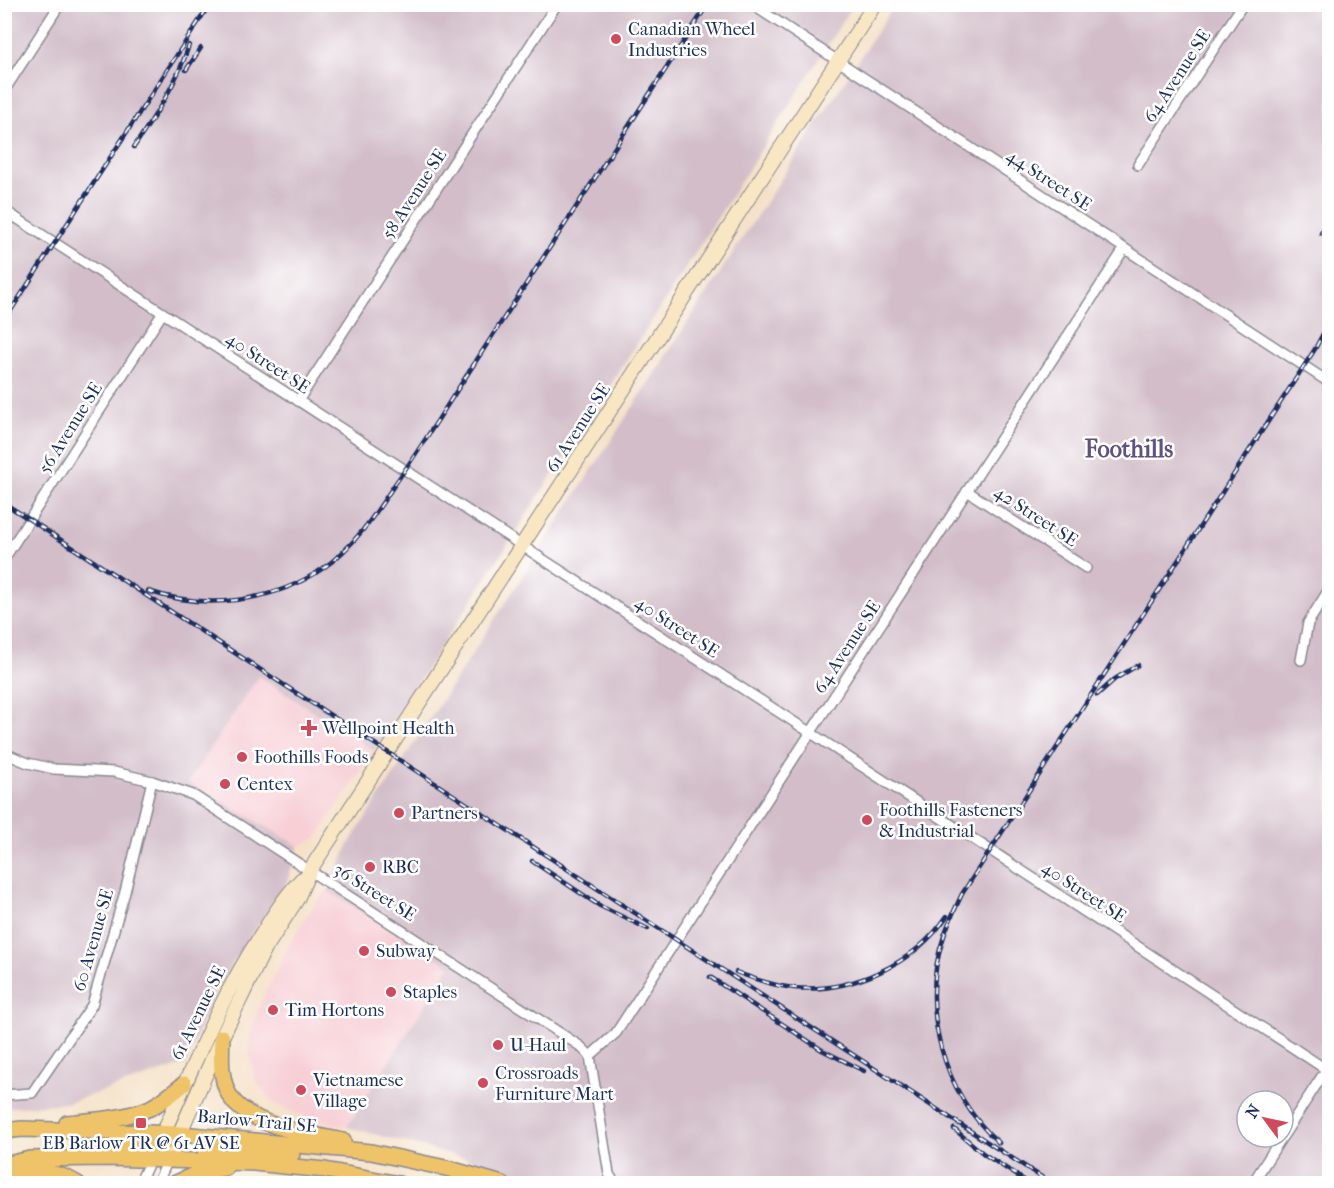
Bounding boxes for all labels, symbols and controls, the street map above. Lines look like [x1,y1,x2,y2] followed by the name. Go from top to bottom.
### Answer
[628,19,755,61] place label: Canadian Wheel Industries
[1140,26,1215,127] street label: 64 Avenue SE
[609,32,623,46] marker: Canadian Wheel Industries
[378,145,451,243] street label: 58 Avenue SE
[1002,145,1095,216] street label: 44 Street SE
[222,328,314,398] street label: 40 Street SE
[34,379,107,478] street label: 56 Avenue SE
[542,380,615,477] street label: 61 Avenue SE
[1084,435,1173,463] district label: Foothills
[990,482,1081,551] street label: 42 Street SE
[631,592,723,662] street label: 40 Street SE
[810,597,885,698] street label: 64 Avenue SE
[321,718,455,739] place label: Wellpoint Health
[300,719,318,737] marker: Wellpoint Health
[254,747,369,768] place label: Foothills Foods
[235,750,249,764] marker: Foothills Foods
[237,774,294,795] place label: Centex
[218,777,232,791] marker: Centex
[879,800,1023,842] place label: Foothills Fasteners & Industrial
[411,803,478,824] place label: Partners
[392,806,406,820] marker: Partners
[860,813,874,827] marker: Foothills Fasteners & Industrial
[382,857,419,878] place label: RBC
[1038,857,1130,927] street label: 40 Street SE
[330,859,420,926] street label: 36 Street SE
[363,860,377,874] marker: RBC
[69,886,118,994] street label: 60 Avenue SE
[376,941,437,962] place label: Subway
[357,944,371,958] marker: Subway
[167,963,230,1064] street label: 61 Avenue SE
[403,982,457,1003] place label: Staples
[384,985,398,999] marker: Staples
[285,1000,385,1021] place label: Tim Hortons
[266,1003,280,1017] marker: Tim Hortons
[510,1035,566,1056] place label: U-Haul
[491,1038,505,1052] marker: U-Haul
[495,1063,615,1105] place label: Crossroads Furniture Mart
[312,1070,403,1112] place label: Vietnamese Village
[476,1076,490,1090] marker: Crossroads Furniture Mart
[294,1083,308,1097] marker: Vietnamese Village
[1235,1089,1295,1149] north arrow
[1242,1100,1265,1121] text: N
[196,1106,318,1137] street label: Barlow Trail SE
[134,1116,148,1130] marker: EB Barlow TR @ 61 AV SE
[42,1133,240,1154] place label: EB Barlow TR @ 61 AV SE

